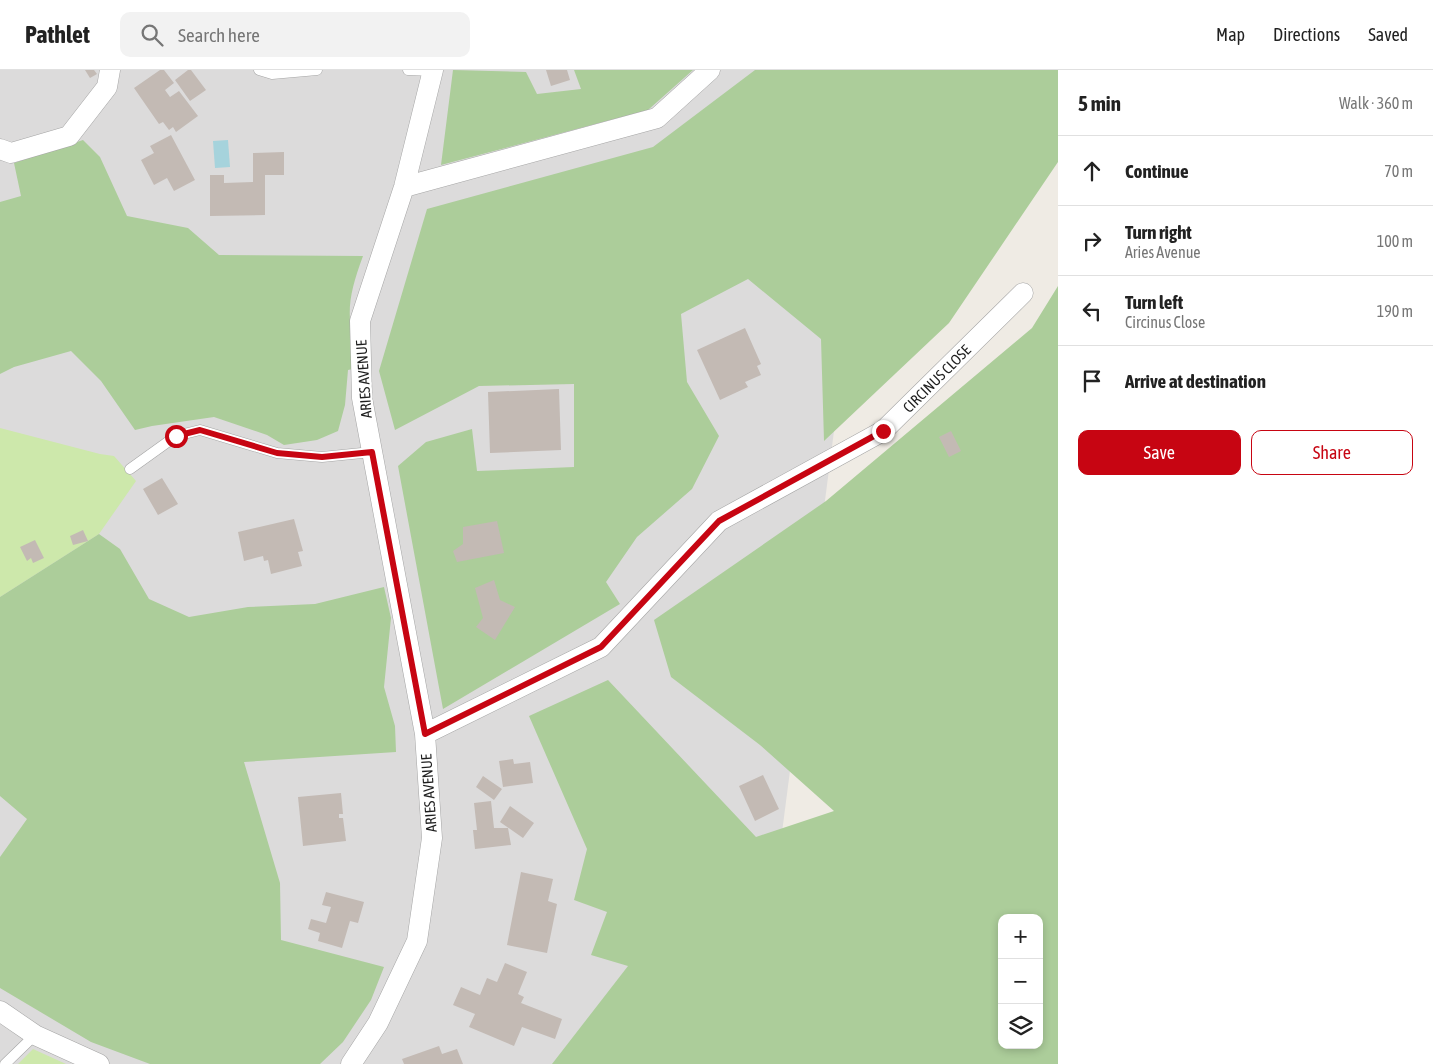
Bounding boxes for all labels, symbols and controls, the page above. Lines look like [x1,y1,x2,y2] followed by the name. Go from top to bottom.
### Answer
[120,12,470,57] search box
[25,21,90,48] text: Pathlet
[138,21,166,49] icon: search
[178,24,260,46] text: Search here
[1216,24,1245,45] text: Map
[1273,24,1340,45] text: Directions
[1368,24,1408,45] text: Saved
[1078,91,1121,115] text: 5 min
[1339,94,1413,112] text: Walk · 360 m
[1078,157,1106,185] icon: ahead
[1125,160,1189,182] text: Continue
[1384,162,1413,180] text: 70 m
[1125,221,1192,243] text: Turn right
[1078,227,1106,255] icon: right
[1377,232,1413,250] text: 100 m
[1125,243,1201,261] text: Aries Avenue
[1125,291,1183,313] text: Turn left
[1078,297,1106,325] icon: left
[1377,302,1413,320] text: 190 m
[1125,313,1205,331] text: Circinus Close
[352,339,375,419] street label: ARIES AVENUE
[899,341,974,416] street label: CIRCINUS CLOSE
[1078,367,1106,395] icon: arrive
[1125,370,1266,392] text: Arrive at destination
[872,420,895,443] route end
[165,425,188,448] route start
[1078,430,1241,475] button: Save
[1251,430,1413,475] button: Share
[417,753,440,833] street label: ARIES AVENUE
[998,914,1043,1049] map controls
[998,914,1043,959] button: +
[998,959,1043,1004] button: −
[998,1004,1043,1049] button: layers

